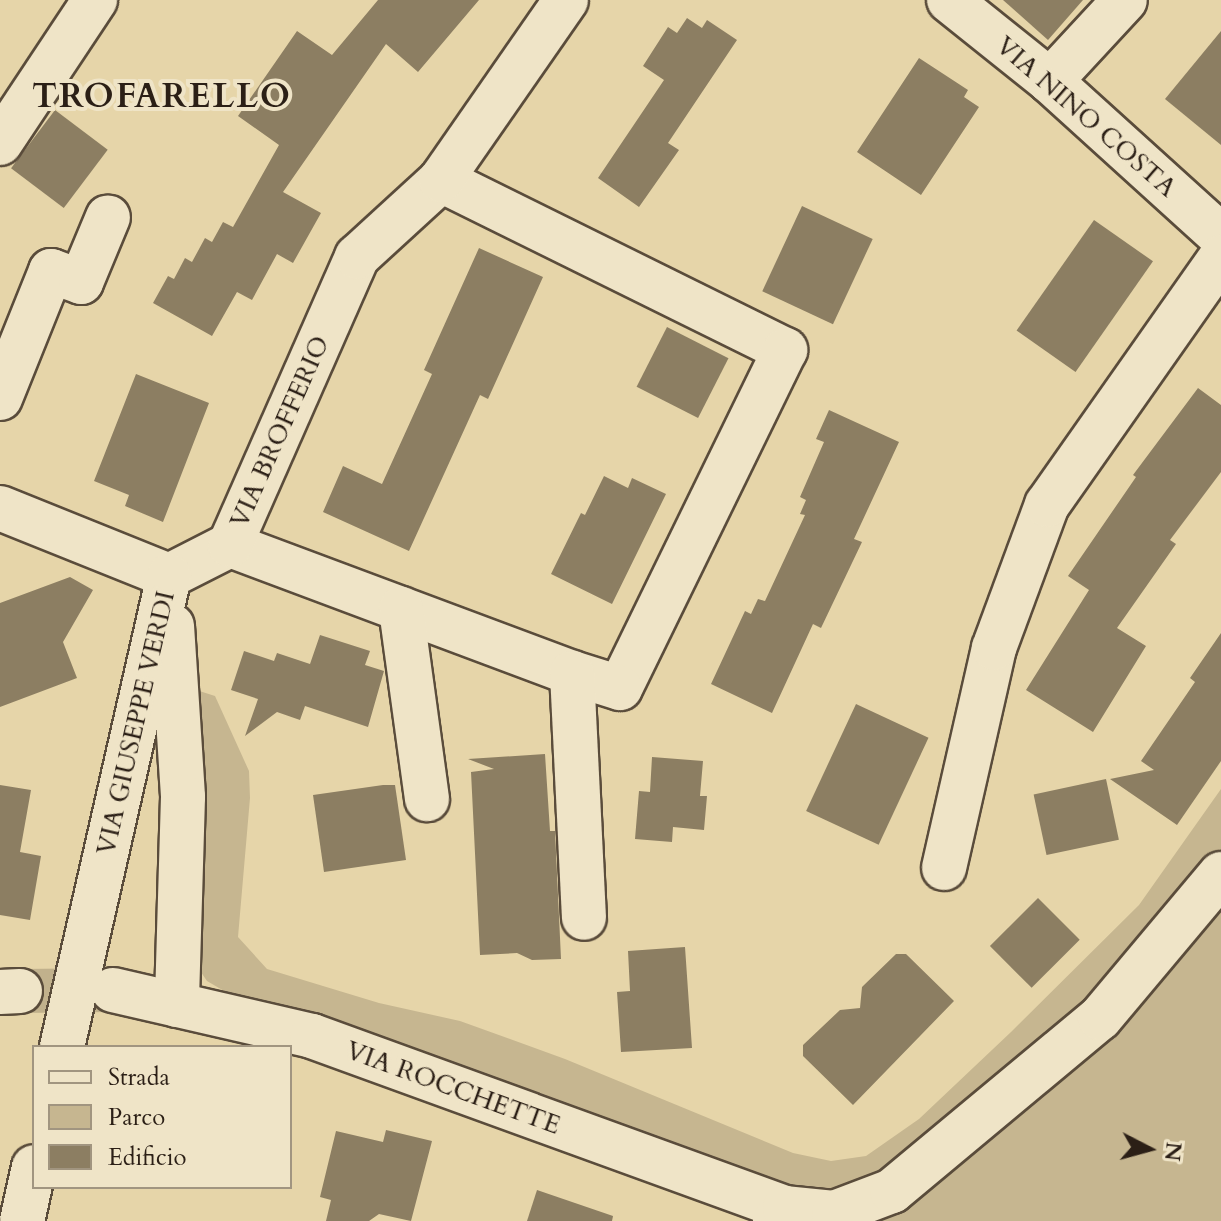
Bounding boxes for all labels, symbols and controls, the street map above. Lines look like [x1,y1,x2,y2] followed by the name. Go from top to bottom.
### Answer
[989,30,1183,204] street label: VIA NINO COSTA
[32,77,292,117] district label: TROFARELLO
[224,331,336,533] street label: VIA BROFFERIO
[90,588,182,858] street label: VIA GIUSEPPE VERDI
[342,1035,564,1141] street label: VIA ROCCHETTE
[32,1045,292,1189] legend
[108,1061,170,1094] text: Strada
[108,1101,165,1134] text: Parco
[1109,1109,1189,1189] north arrow
[1157,1140,1189,1163] text: N
[108,1141,187,1174] text: Edificio

